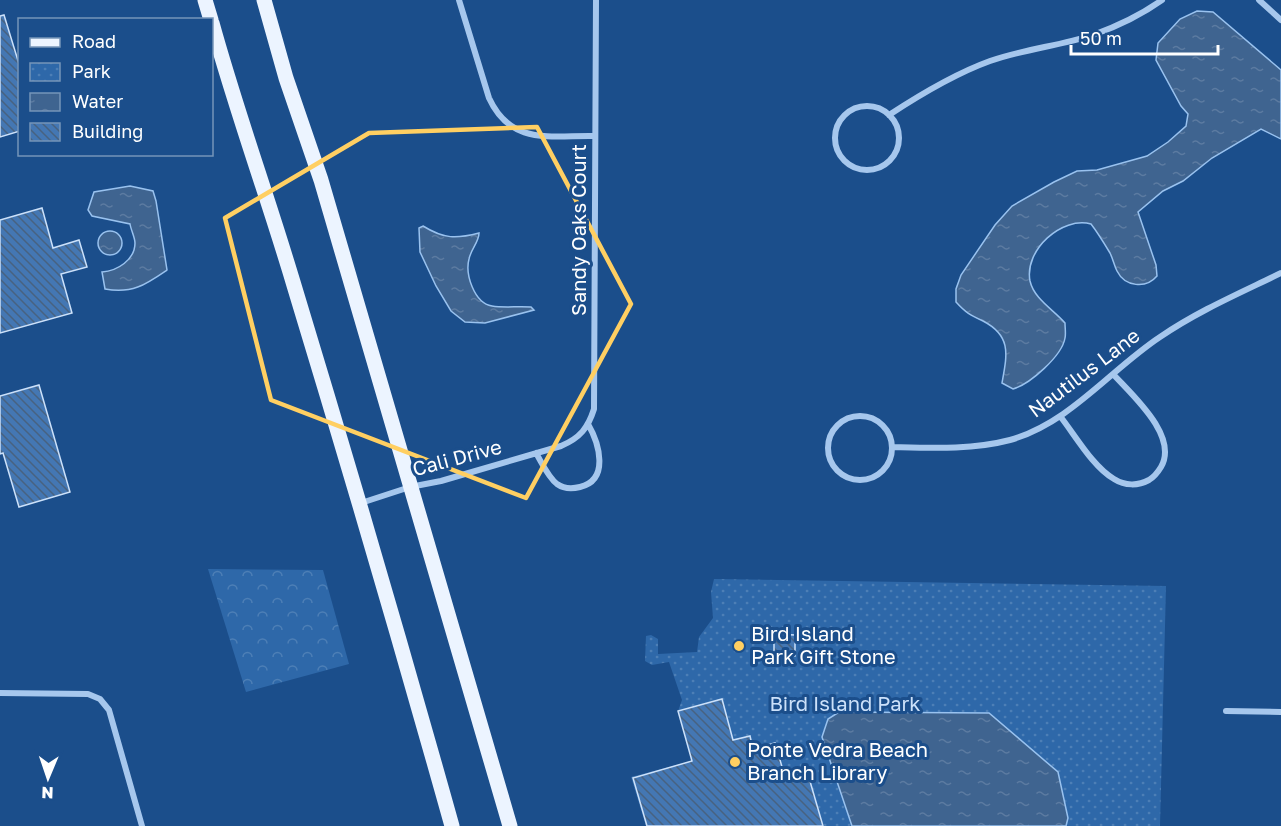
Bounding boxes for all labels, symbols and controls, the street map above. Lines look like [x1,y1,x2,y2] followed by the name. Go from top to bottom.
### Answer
[18,18,213,156] legend
[1071,18,1218,56] scale bar
[1080,27,1122,49] text: 50 m
[72,30,116,52] text: Road
[72,60,111,82] text: Park
[72,90,123,112] text: Water
[72,120,143,142] text: Building
[566,144,590,316] street label: Sandy Oaks Court
[1023,323,1144,422] street label: Nautilus Lane
[410,434,504,480] street label: Cali Drive
[751,621,896,668] place label: Bird Island Park Gift Stone
[732,639,746,653] marker: Bird Island Park Gift Stone
[769,691,921,715] park label: Bird Island Park
[747,737,928,784] place label: Ponte Vedra Beach Branch Library
[18,748,78,808] north arrow
[728,755,742,769] marker: Ponte Vedra Beach Branch Library
[41,783,54,803] text: N

